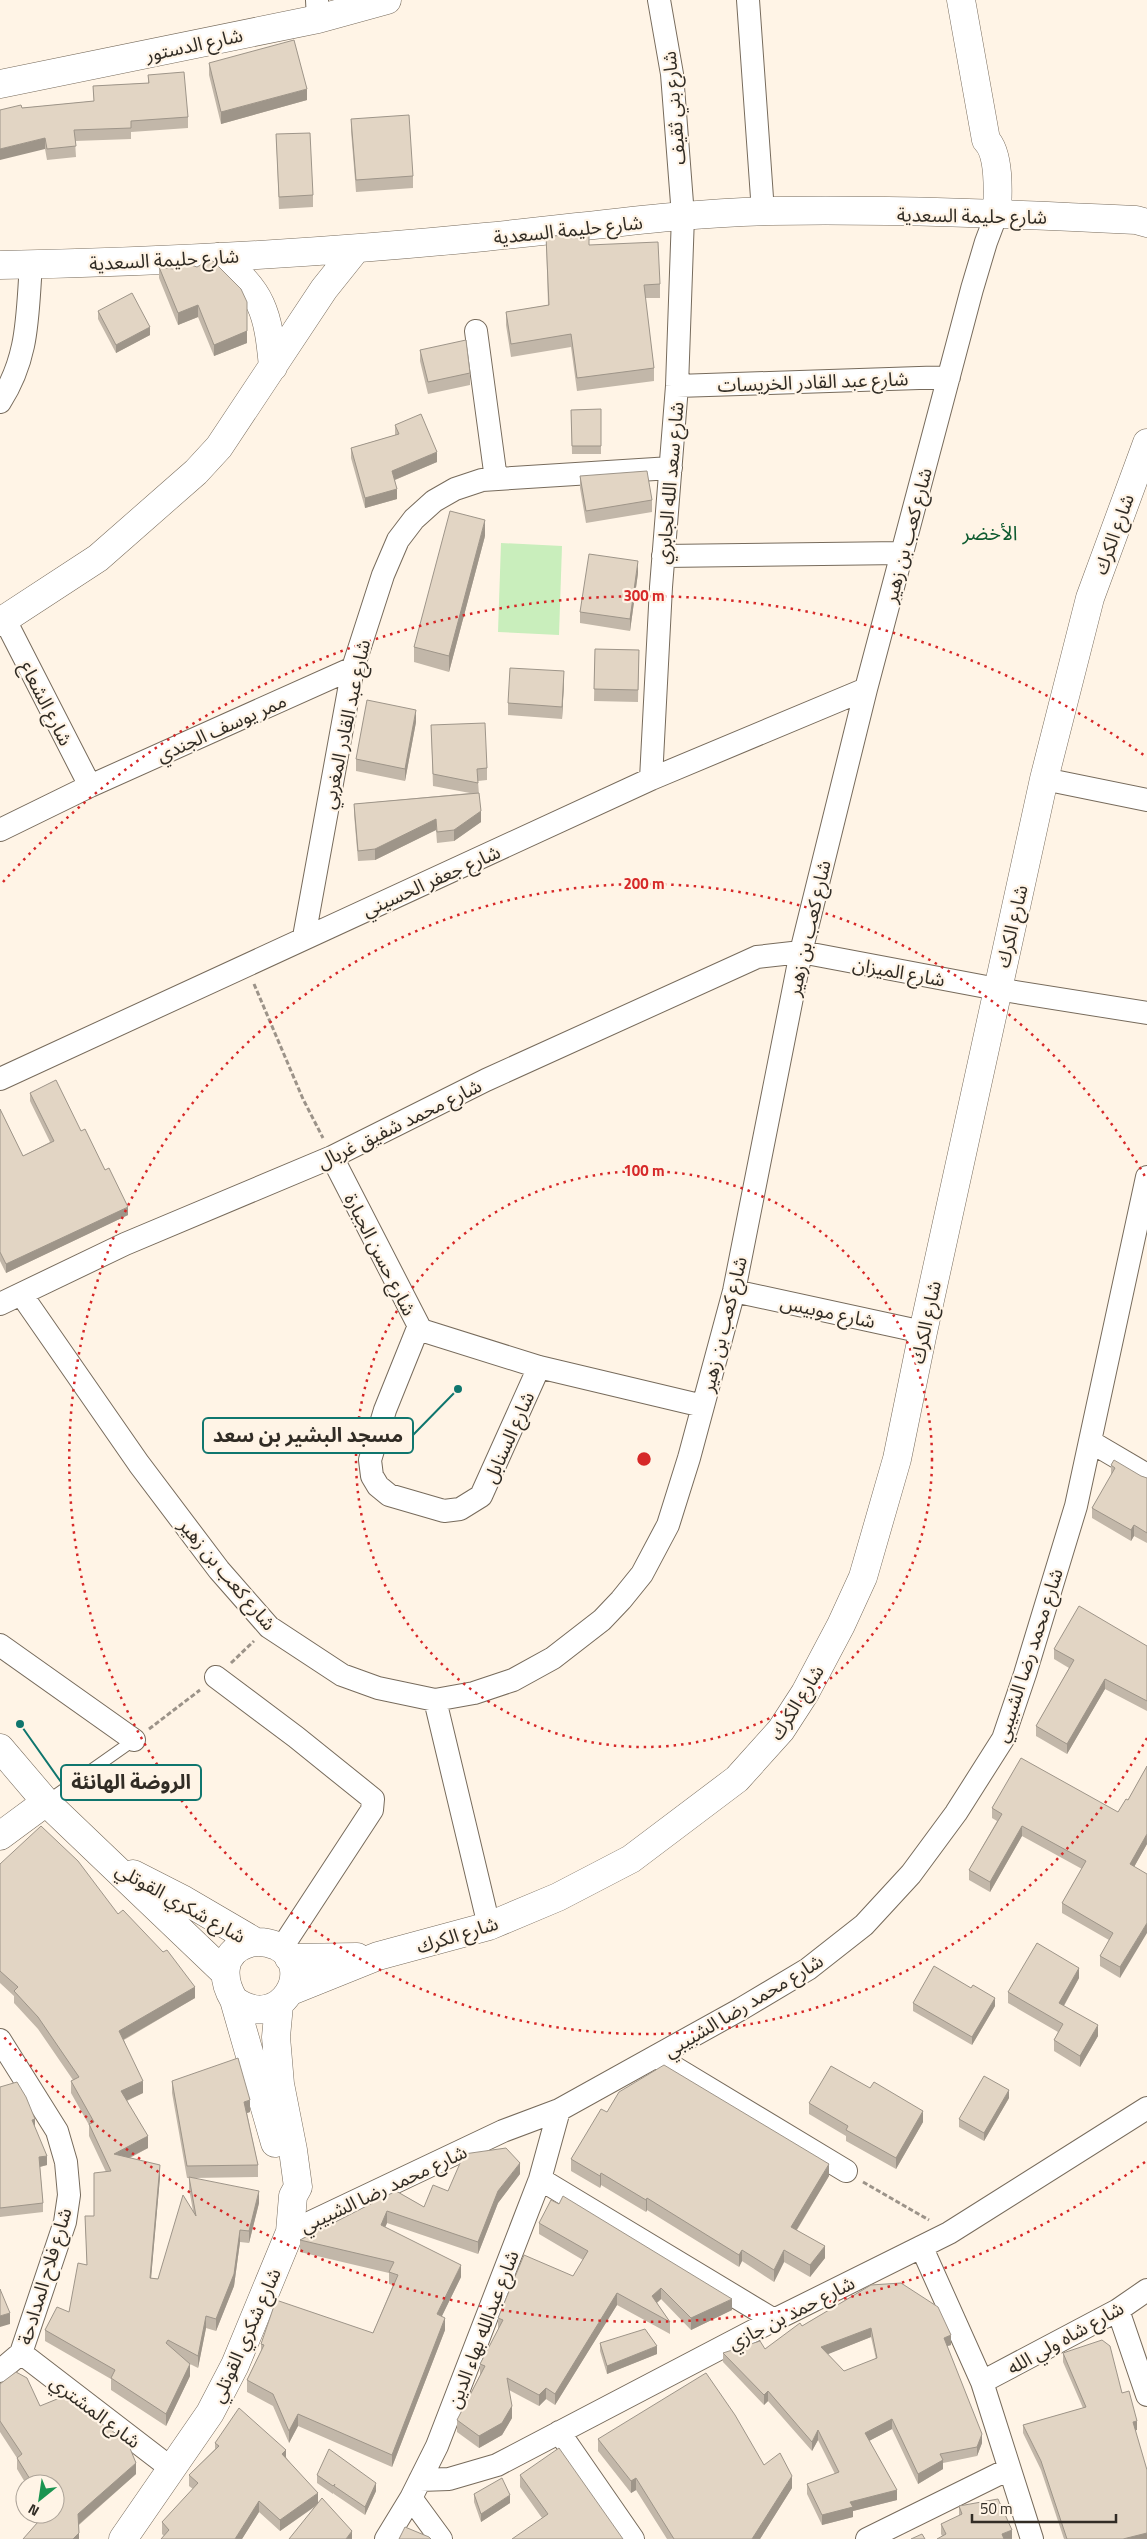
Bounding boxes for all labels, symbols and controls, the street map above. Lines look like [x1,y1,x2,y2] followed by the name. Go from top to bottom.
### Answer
[142,20,245,69] street label: شارع الدستور
[654,50,694,166] street label: شارع بني ثقيف
[897,199,1047,231] street label: شارع حليمة السعدية
[492,207,644,251] street label: شارع حليمة السعدية
[88,241,240,277] street label: شارع حليمة السعدية
[717,363,909,399] street label: شارع عبد القادر الخريسات
[647,401,692,566] street label: شارع سعد الله الجابري
[875,464,939,607] street label: شارع كعب بن زهير
[1085,490,1141,578] street label: شارع الكرك
[961,517,1018,548] district label: الأخضر
[623,584,665,607] text: 300 m
[313,637,379,812] street label: شارع عبد القادر المغربي
[13,655,81,751] street label: شارع الشعاع
[151,685,291,770] street label: ممر يوسف الجندي
[357,837,505,925] street label: شارع جعفر الحسيني
[778,857,838,1000] street label: شارع كعب بن زهير
[623,872,665,895] text: 200 m
[987,882,1035,970] street label: شارع الكرك
[851,949,947,993] street label: شارع الميزان
[312,1071,486,1175] street label: شارع محمد شفيق غربال
[623,1159,665,1182] text: 100 m
[338,1188,424,1320] street label: شارع حسن الجبارة
[692,1253,754,1396] street label: شارع كعب بن زهير
[902,1278,948,1366] street label: شارع الكرك
[778,1287,878,1335] street label: شارع موبيس
[475,1386,541,1488] street label: شارع السنابل
[203,1418,413,1453] callout: مسجد البشير بن سعد
[213,1419,403,1450] text: مسجد البشير بن سعد
[635,1450,653,1468] centre of rings
[172,1511,284,1636] street label: شارع كعب بن زهير
[986,1564,1071,1746] street label: شارع محمد رضا الشبيبي
[761,1659,831,1745] street label: شارع الكرك
[61,1765,201,1800] callout: الروضة الهانئة
[71,1766,191,1797] text: الروضة الهانئة
[110,1854,251,1951] street label: شارع شكري القوتلي
[413,1908,501,1960] street label: شارع الكرك
[658,1946,829,2065] street label: شارع محمد رضا الشبيبي
[295,2136,472,2241] street label: شارع محمد رضا الشبيبي
[9,2204,79,2348] street label: شارع فلاح المدادحة
[438,2246,526,2412] street label: شارع عبدالله بهاء الدين
[202,2263,289,2408] street label: شارع شكري القوتلي
[723,2268,860,2358] street label: شارع حمد بن جازي
[1001,2293,1129,2382] street label: شارع شاه ولي الله
[44,2367,147,2456] street label: شارع المشتري
[15,2474,65,2524] north arrow
[972,2492,1116,2524] scale bar
[980,2497,1013,2520] text: 50 m
[24,2499,43,2522] text: N

